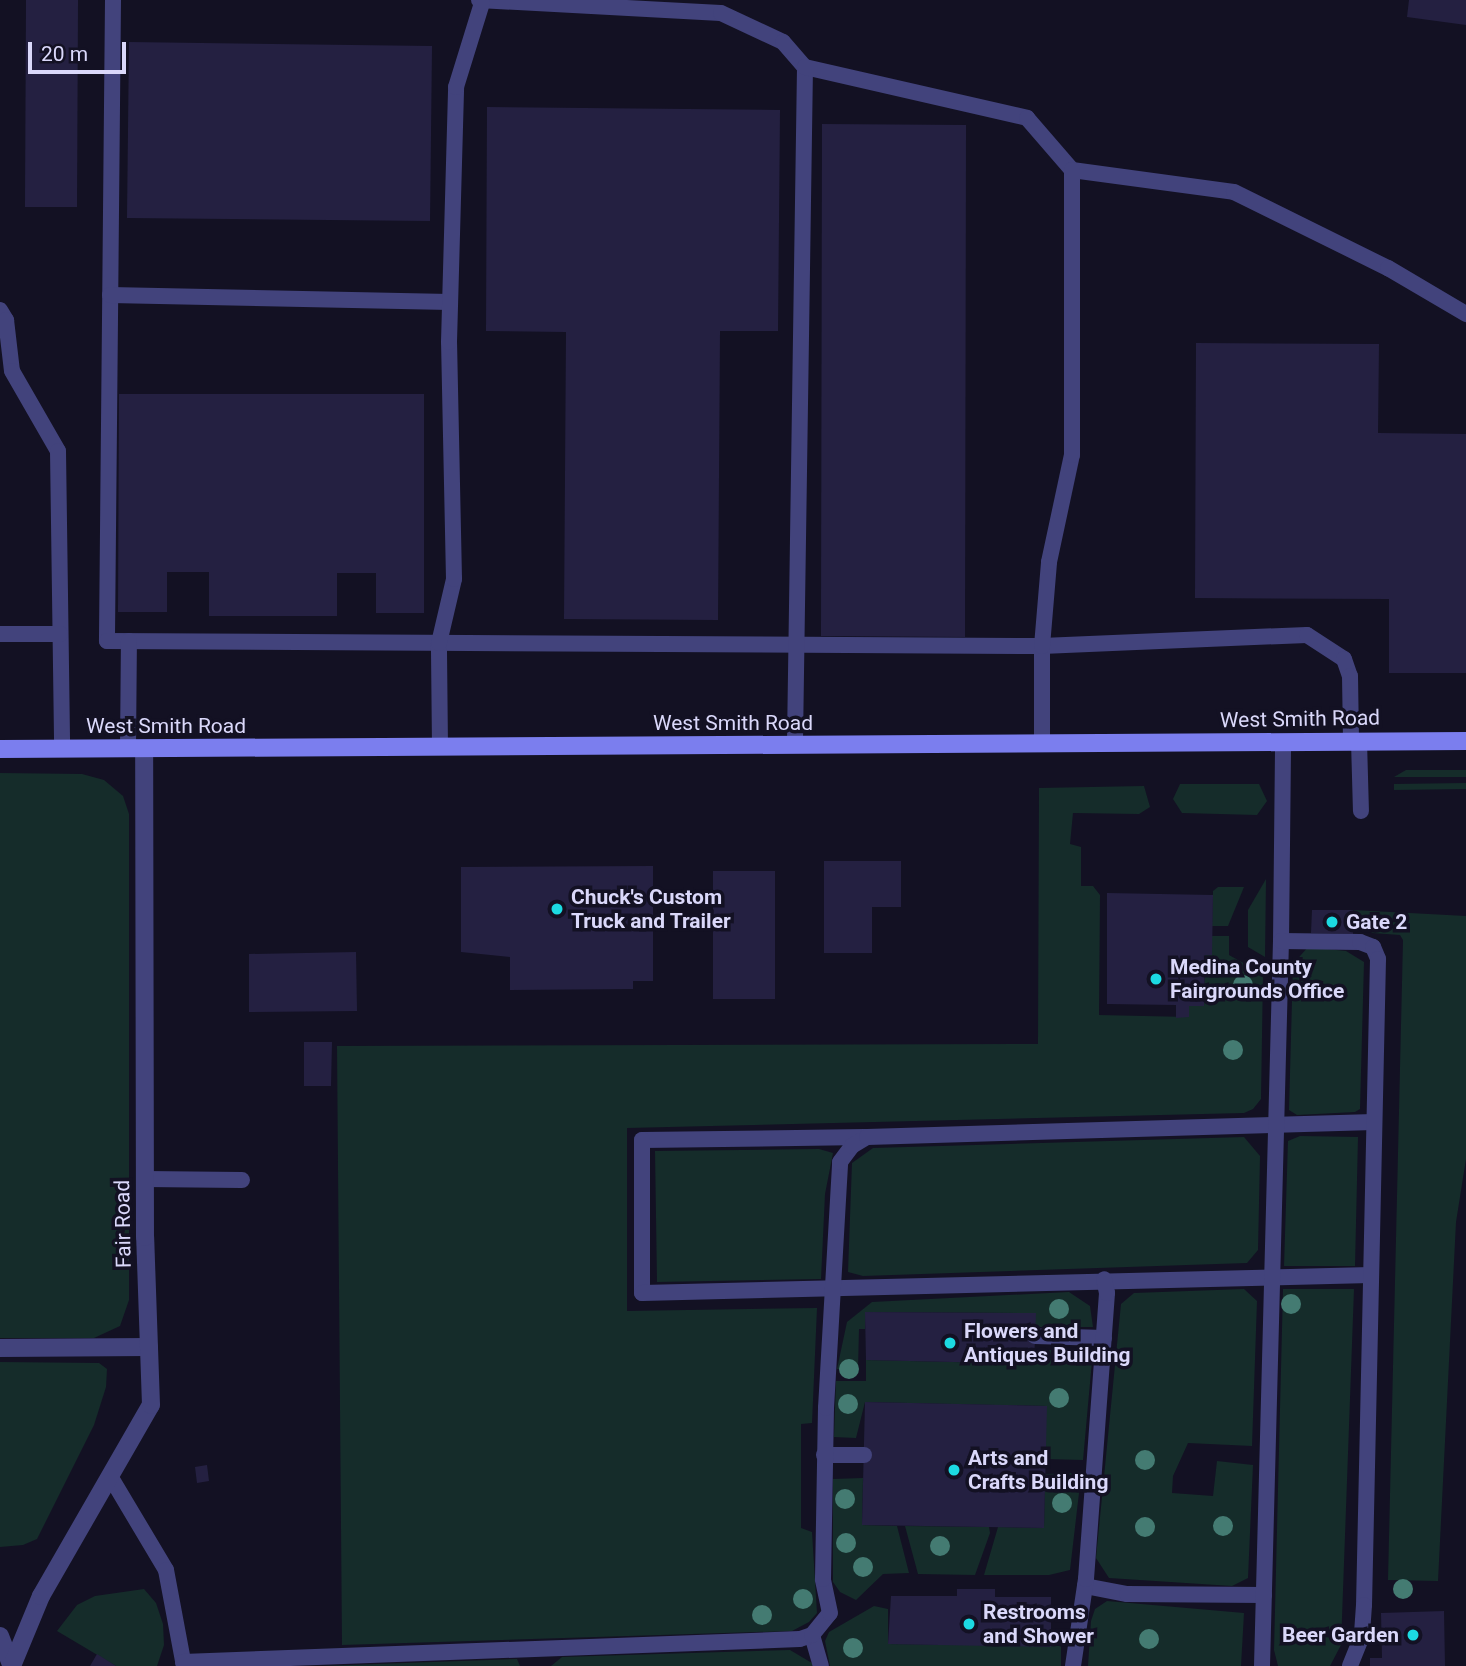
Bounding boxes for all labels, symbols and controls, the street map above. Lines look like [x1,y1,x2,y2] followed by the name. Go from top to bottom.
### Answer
[32,28,130,72] scale bar
[41,42,88,66] text: 20 m
[1220,705,1380,733] street label: West Smith Road
[653,710,813,736] street label: West Smith Road
[86,713,246,739] street label: West Smith Road
[571,884,731,934] place label: Chuck's Custom Truck and Trailer
[549,901,565,917] marker: Chuck's Custom Truck and Trailer
[1346,909,1407,935] place label: Gate 2
[1324,914,1340,930] marker: Gate 2
[1170,954,1344,1004] place label: Medina County Fairgrounds Office
[1148,971,1164,987] marker: Medina County Fairgrounds Office
[110,1180,136,1268] street label: Fair Road
[964,1318,1131,1368] place label: Flowers and Antiques Building
[942,1335,958,1351] marker: Flowers and Antiques Building
[968,1445,1108,1495] place label: Arts and Crafts Building
[946,1462,962,1478] marker: Arts and Crafts Building
[983,1599,1094,1649] place label: Restrooms and Shower
[961,1616,977,1632] marker: Restrooms and Shower
[1282,1622,1399,1648] place label: Beer Garden
[1405,1627,1421,1643] marker: Beer Garden

